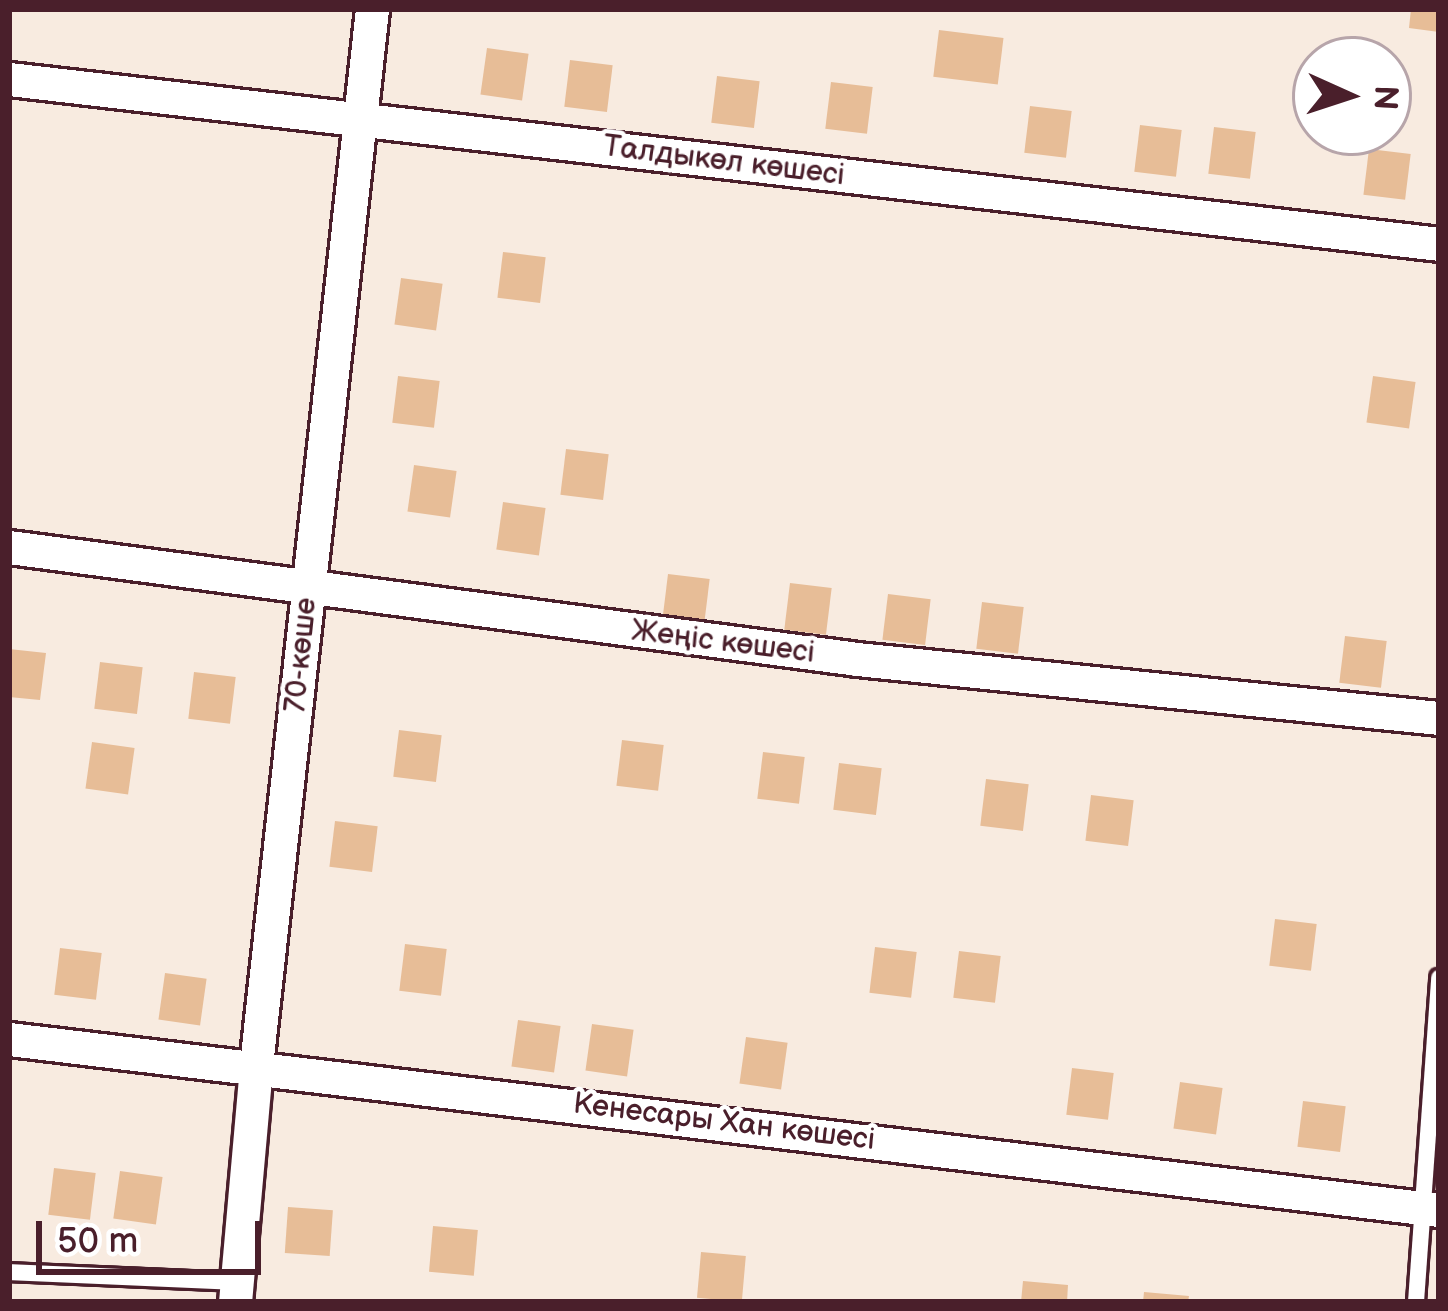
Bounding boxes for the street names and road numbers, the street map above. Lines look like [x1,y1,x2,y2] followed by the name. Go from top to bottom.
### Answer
[601,128,847,194] street label: Талдыкөл көшесі
[277,596,325,714] street label: 70-көше
[629,613,817,671] street label: Жеңіс көшесі
[571,1086,877,1158] street label: Кенесары Хан көшесі

